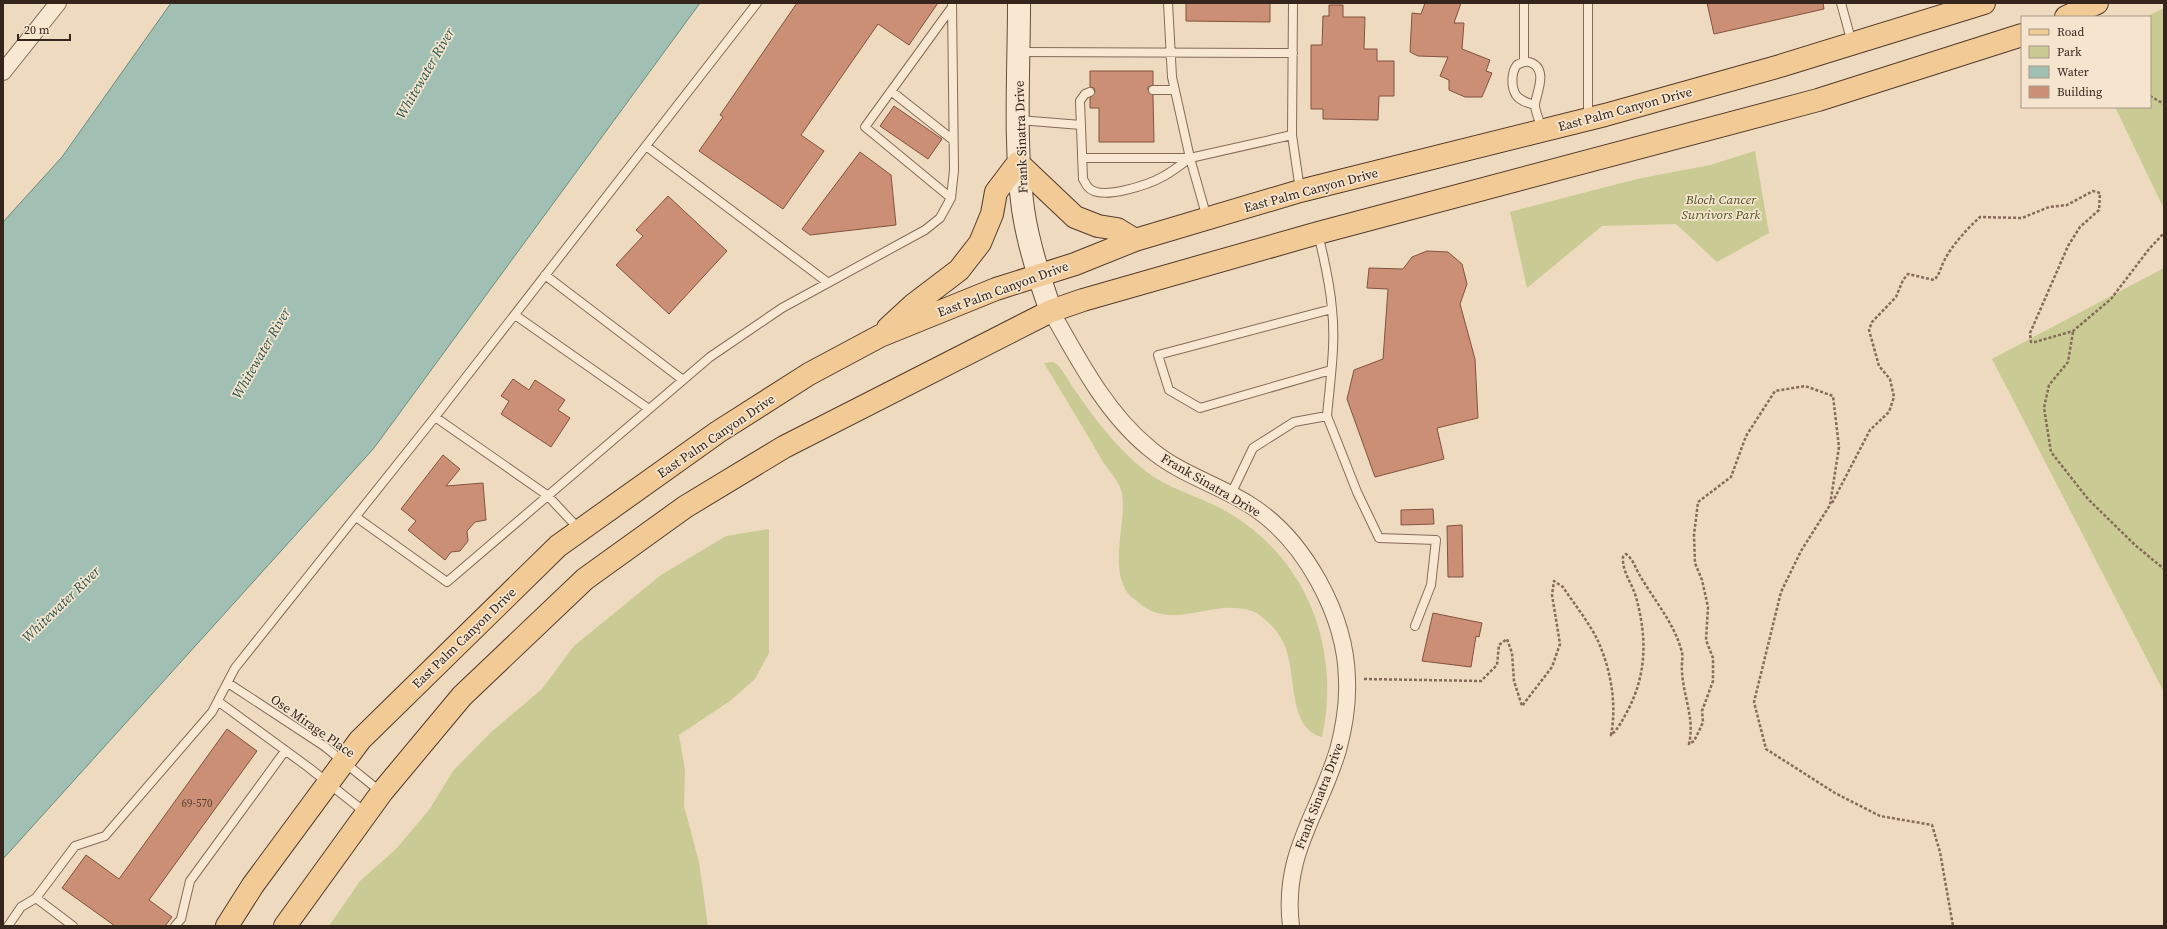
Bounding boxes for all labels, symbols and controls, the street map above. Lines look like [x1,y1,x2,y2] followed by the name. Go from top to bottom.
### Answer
[18,16,70,42] scale bar
[2021,16,2151,108] legend
[24,22,50,38] text: 20 m
[391,24,459,122] water label: Whitewater River
[2057,24,2084,40] text: Road
[2057,44,2082,60] text: Park
[2057,64,2089,80] text: Water
[1011,80,1031,194] street label: Frank Sinatra Drive
[1556,83,1694,135] street label: East Palm Canyon Drive
[2057,84,2102,100] text: Building
[1242,164,1380,216] street label: East Palm Canyon Drive
[1682,191,1761,223] park label: Bloch Cancer Survivors Park
[935,257,1071,321] street label: East Palm Canyon Drive
[227,304,295,402] water label: Whitewater River
[654,390,778,482] street label: East Palm Canyon Drive
[1158,449,1264,521] street label: Frank Sinatra Drive
[17,561,105,647] water label: Whitewater River
[408,584,520,692] street label: East Palm Canyon Drive
[267,691,359,762] street label: Ose Mirage Place
[1291,740,1347,852] street label: Frank Sinatra Drive
[182,796,213,811] house number: 69-570

